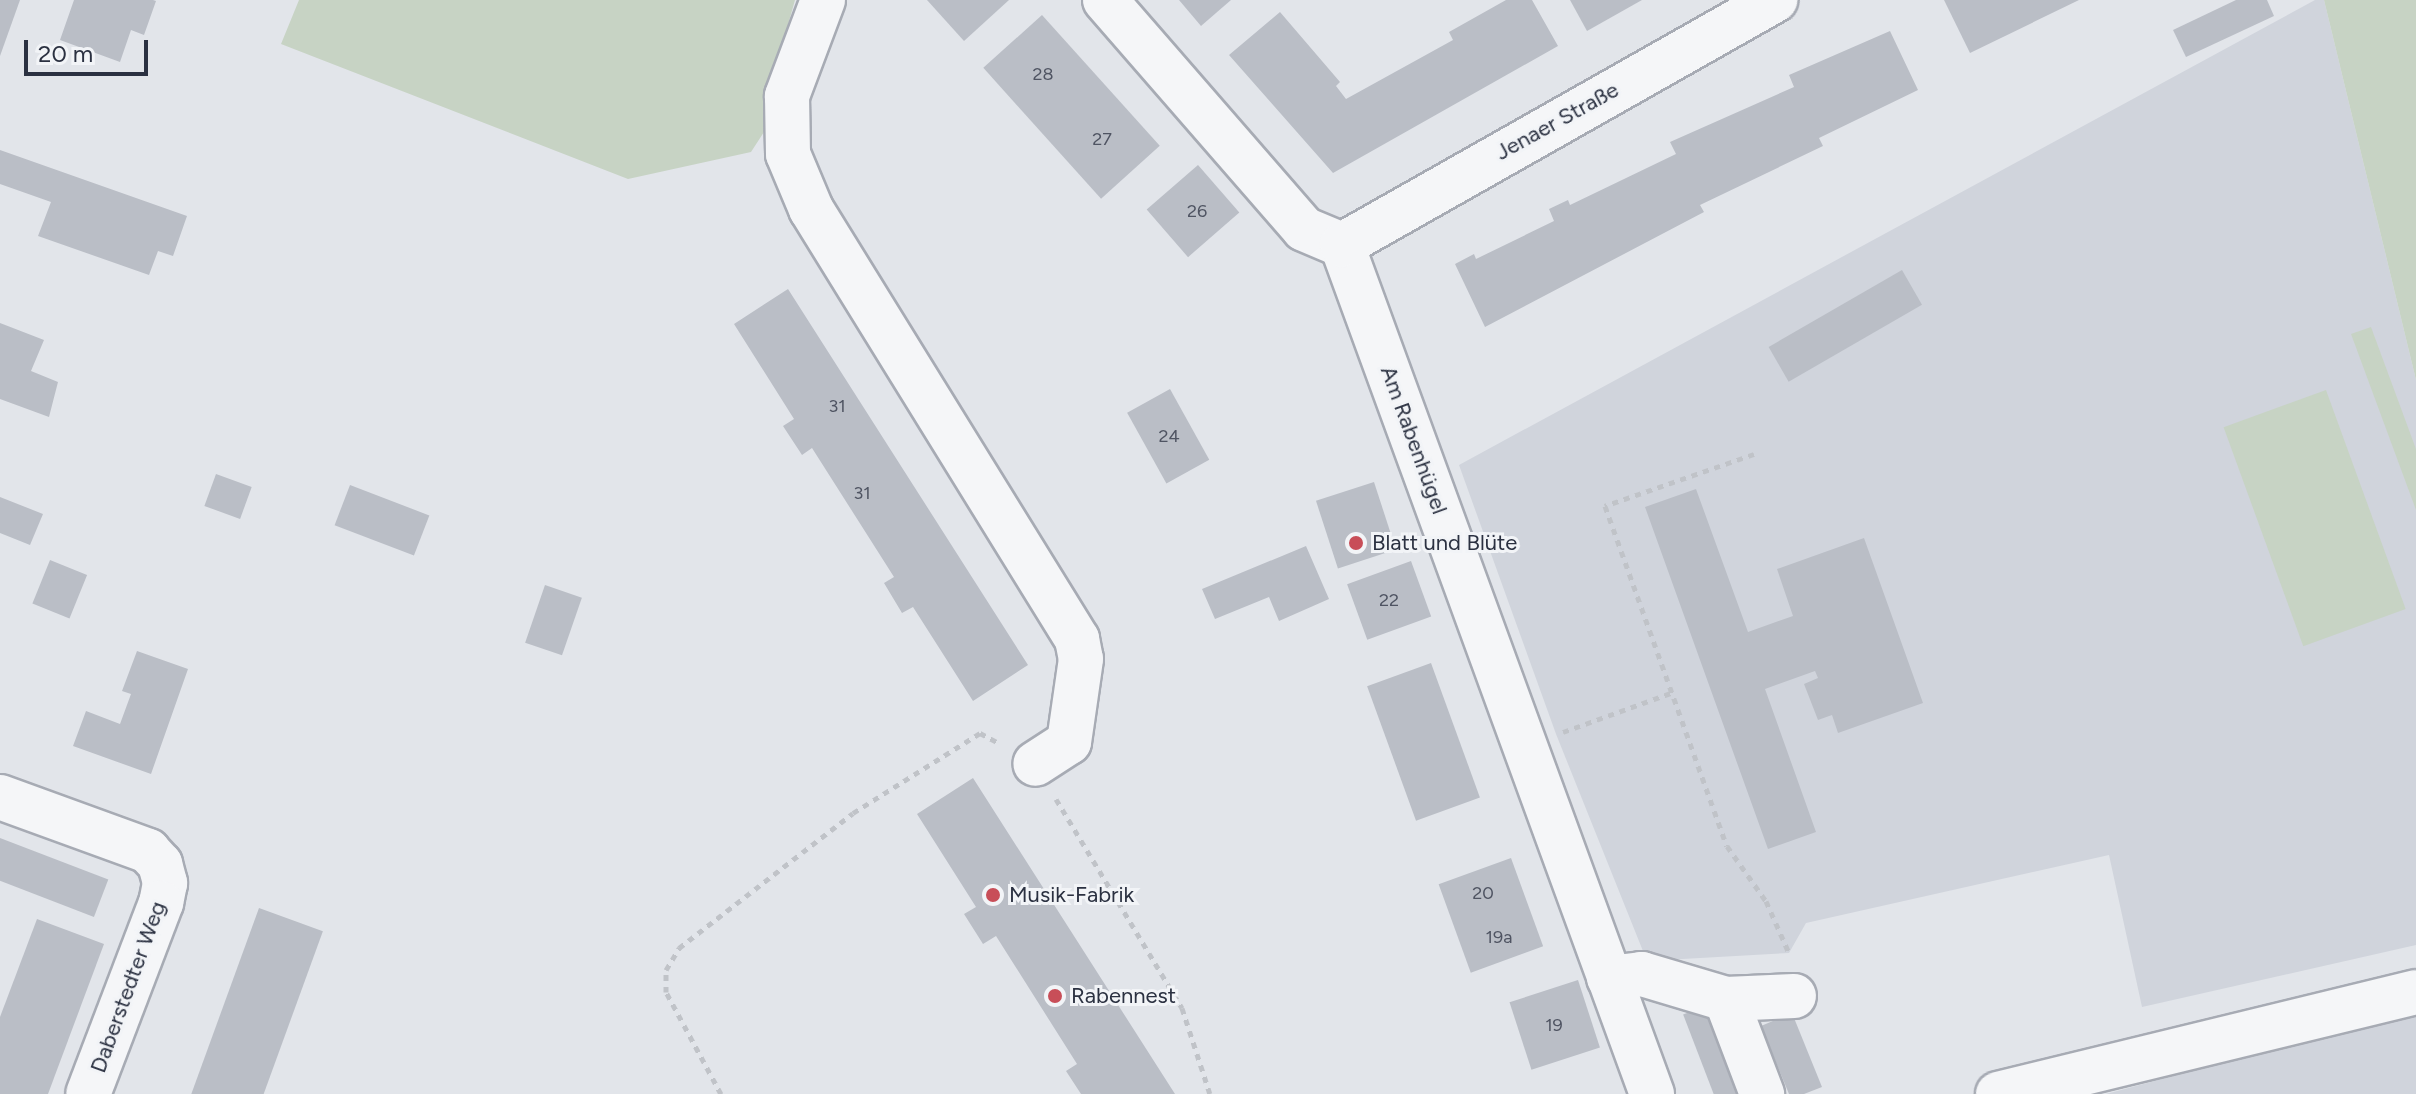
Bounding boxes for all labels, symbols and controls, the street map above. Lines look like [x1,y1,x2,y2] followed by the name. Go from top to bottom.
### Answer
[28,24,152,74] scale bar
[38,39,93,68] text: 20 m
[1032,63,1054,85] house number: 28
[1491,76,1623,166] street label: Jenaer Straße
[1092,128,1112,150] house number: 27
[1187,200,1207,222] house number: 26
[1375,362,1453,518] street label: Am Rabenhügel
[828,395,846,417] house number: 31
[1158,425,1180,447] house number: 24
[853,482,871,504] house number: 31
[1372,530,1517,556] place label: Blatt und Blüte
[1347,534,1365,552] marker: Blatt und Blüte
[1379,589,1399,611] house number: 22
[1009,882,1134,908] place label: Musik-Fabrik
[1472,882,1494,904] house number: 20
[984,886,1002,904] marker: Musik-Fabrik
[85,898,171,1076] street label: Daberstedter Weg
[1486,926,1512,948] house number: 19a
[1071,983,1176,1009] place label: Rabennest
[1046,987,1064,1005] marker: Rabennest
[1545,1014,1563,1036] house number: 19

